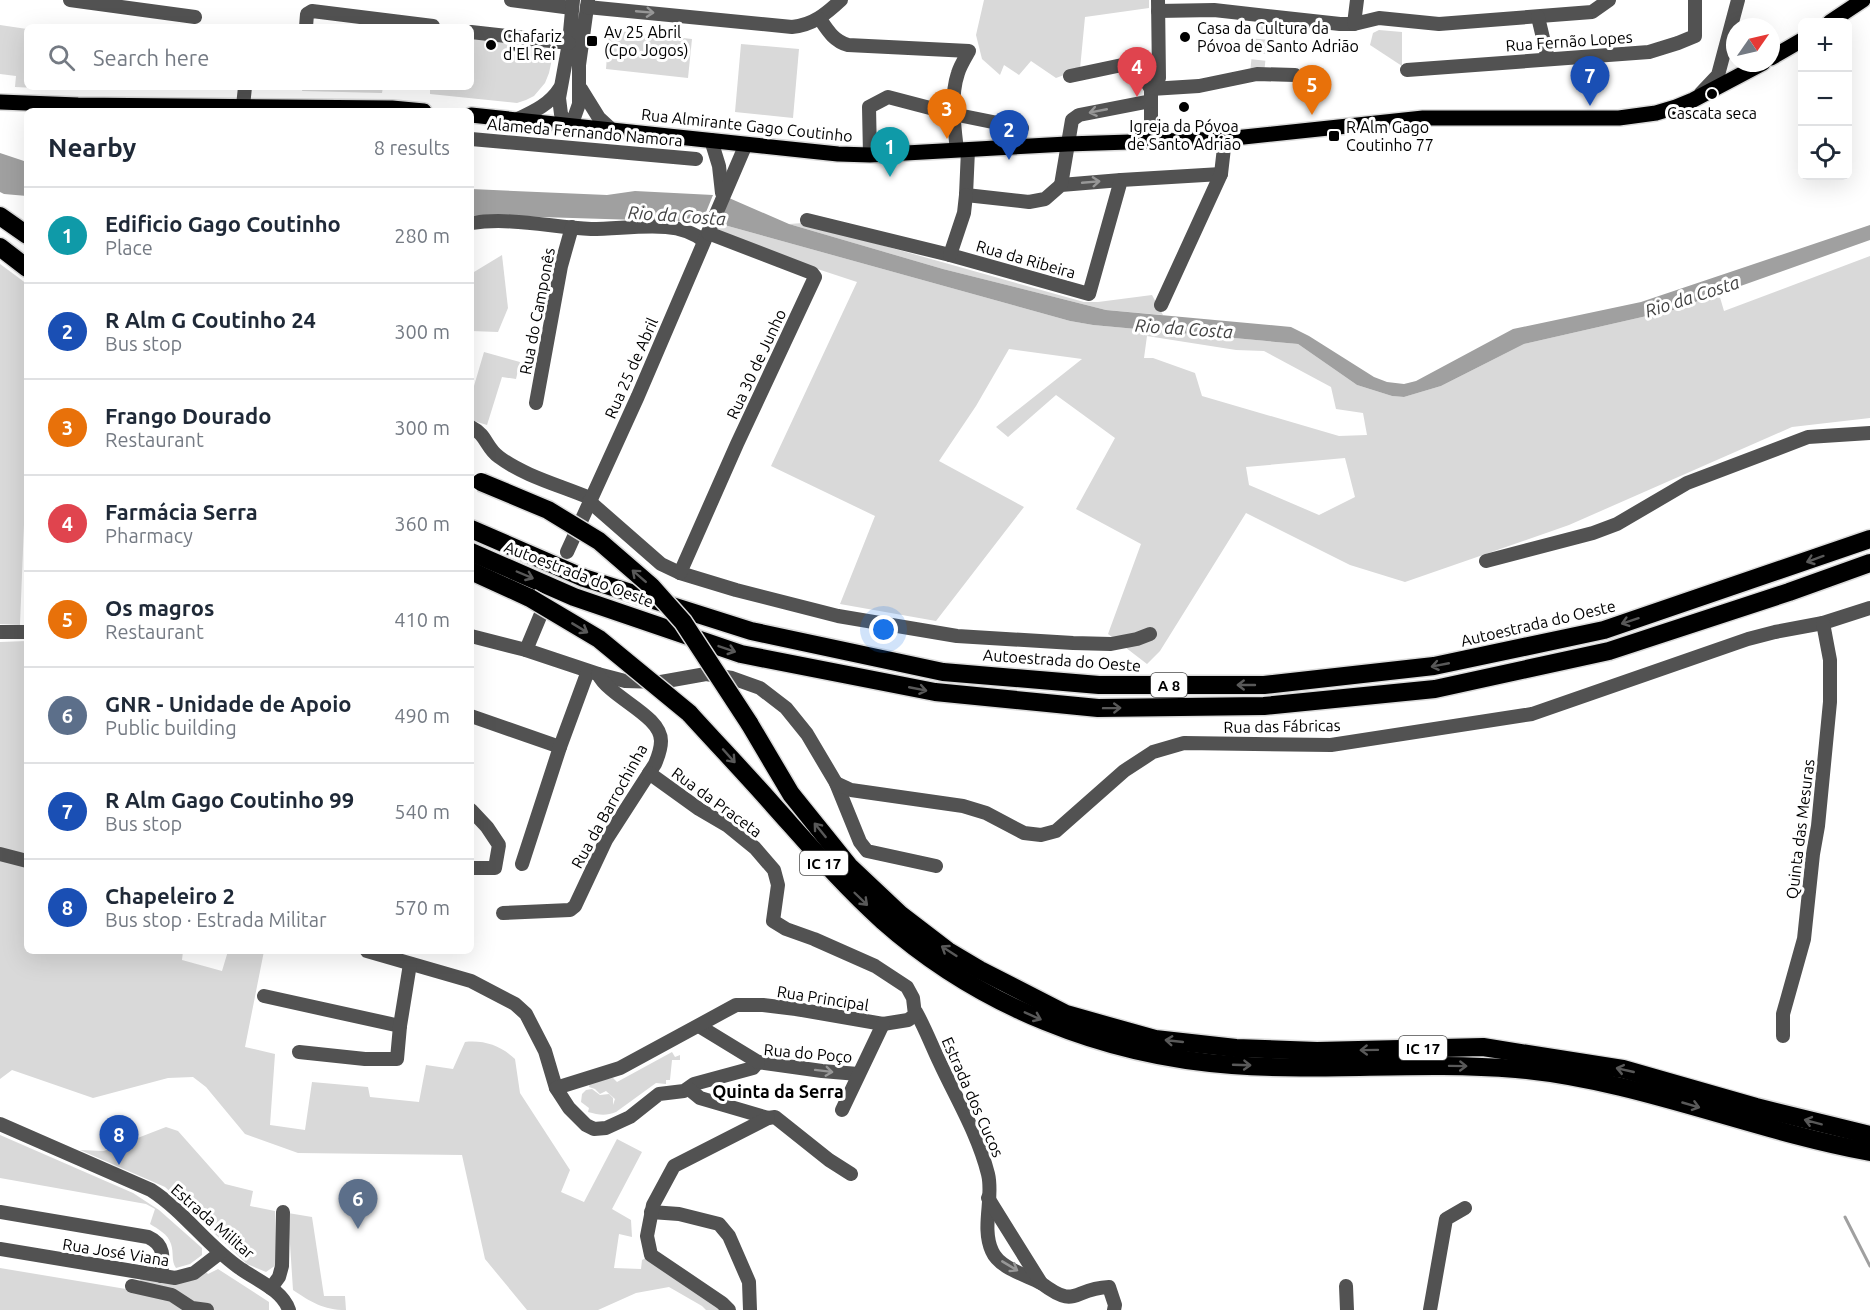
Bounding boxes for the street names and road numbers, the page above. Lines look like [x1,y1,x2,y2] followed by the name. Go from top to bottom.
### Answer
[1505,28,1633,54] street label: Rua Fernão Lopes
[640,105,854,145] street label: Rua Almirante Gago Coutinho
[487,114,683,150] street label: Alameda Fernando Namora
[974,236,1078,282] street label: Rua da Ribeira
[516,246,558,376] street label: Rua do Camponês
[723,306,789,422] street label: Rua 30 de Junho
[601,315,661,421] street label: Rua 25 de Abril
[502,537,656,611] street label: Autoestrada do Oeste
[1459,596,1617,650] street label: Autoestrada do Oeste
[982,645,1142,675] street label: Autoestrada do Oeste
[1151,673,1187,697] road number: A 8
[1223,716,1341,736] street label: Rua das Fábricas
[567,741,651,871] street label: Rua da Barrochinha
[1782,758,1818,900] street label: Quinta das Mesuras
[669,763,765,841] street label: Rua da Praceta
[800,851,848,875] road number: IC 17
[776,982,870,1014] street label: Rua Principal
[938,1034,1008,1160] street label: Estrada dos Cucos
[1399,1036,1447,1060] road number: IC 17
[763,1040,853,1066] street label: Rua do Poço
[168,1180,258,1262] street label: Estrada Militar
[61,1235,171,1269] street label: Rua José Viana

